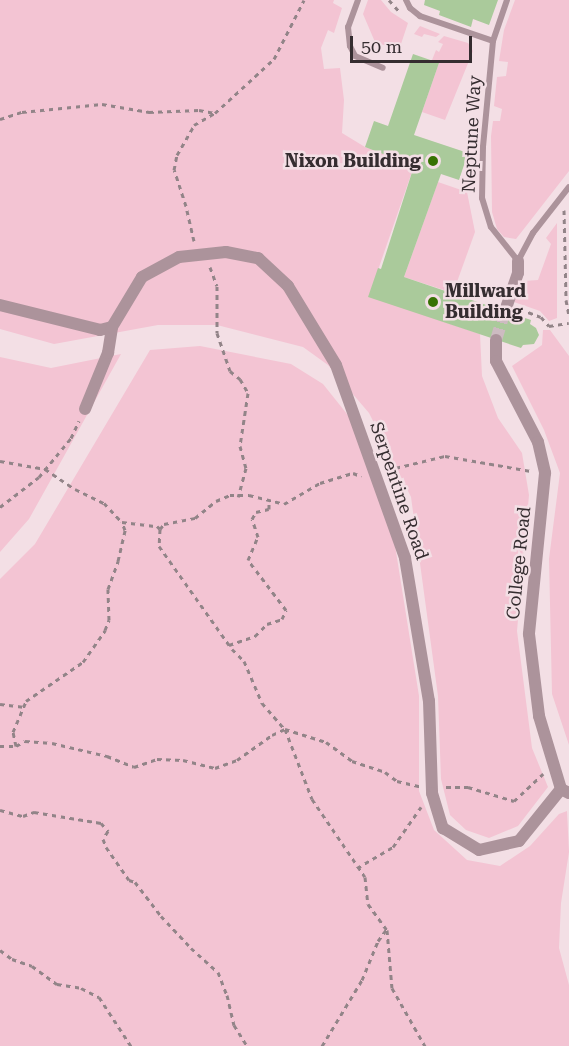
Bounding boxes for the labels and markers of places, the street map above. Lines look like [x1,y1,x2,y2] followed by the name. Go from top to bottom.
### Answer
[285,150,421,172] place label: Nixon Building
[426,154,440,168] marker: Nixon Building
[445,281,526,324] place label: Millward Building
[426,295,440,309] marker: Millward Building

